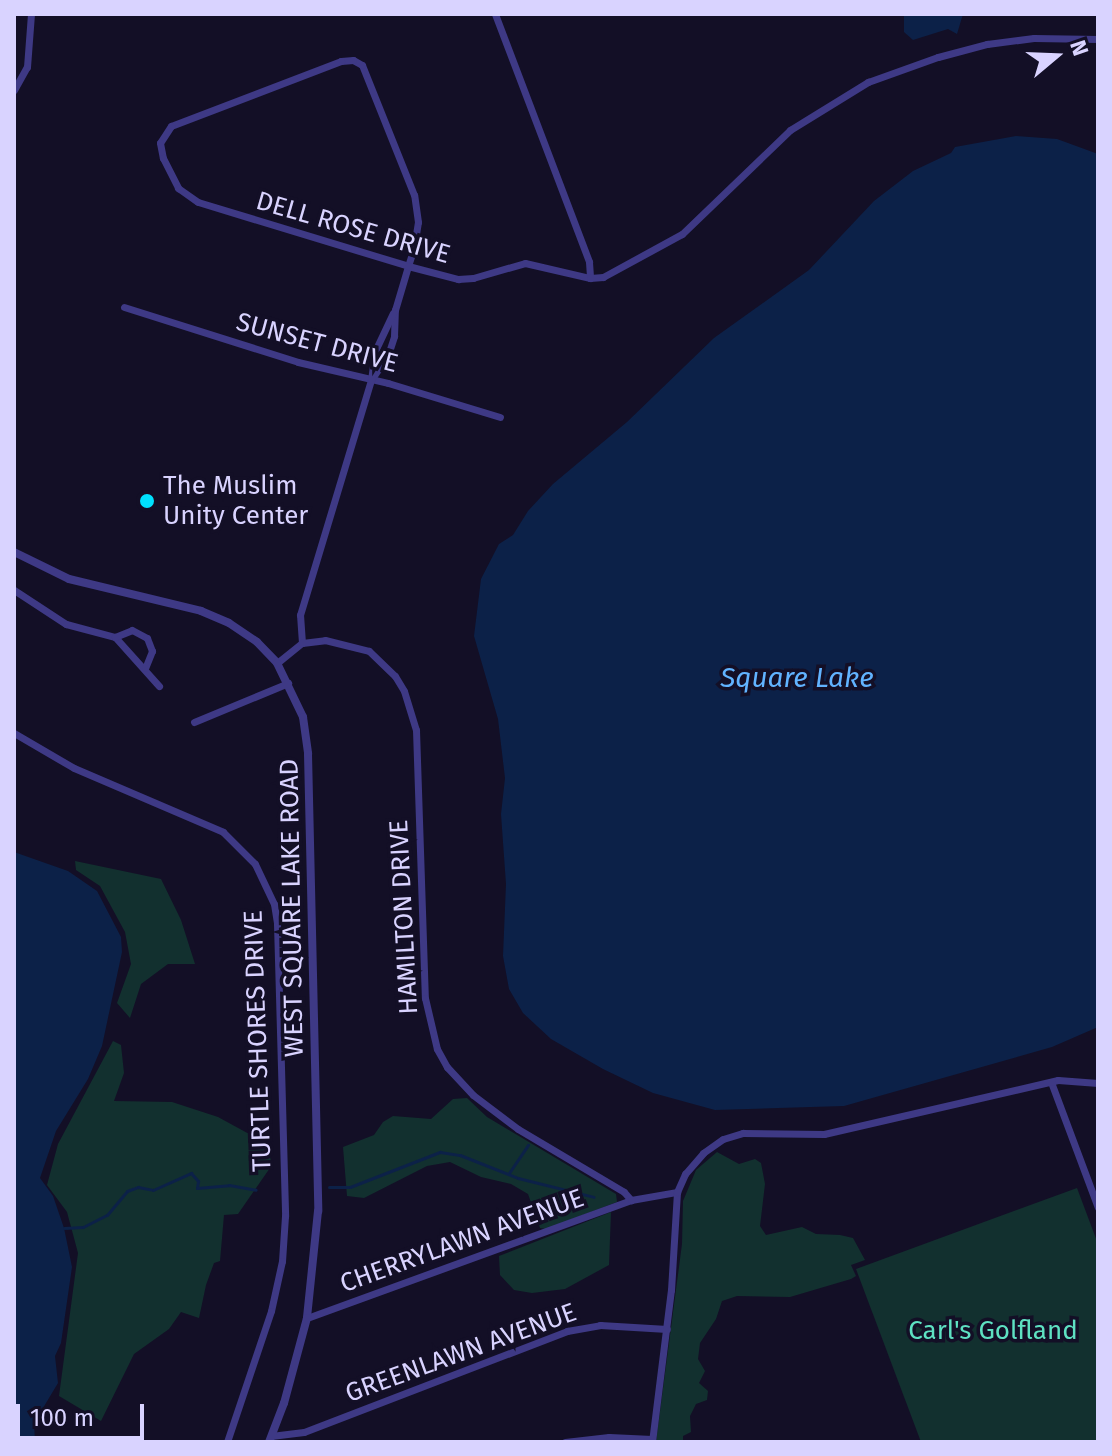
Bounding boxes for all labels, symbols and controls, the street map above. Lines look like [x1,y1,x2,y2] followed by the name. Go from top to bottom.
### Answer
[1016,16,1096,96] north arrow
[1064,37,1094,59] text: N
[252,185,454,271] street label: DELL ROSE DRIVE
[233,306,401,380] street label: SUNSET DRIVE
[163,470,308,532] place label: The Muslim Unity Center
[138,492,156,510] marker: The Muslim Unity Center
[720,661,874,695] water label: Square Lake
[274,759,310,1057] street label: WEST SQUARE LAKE ROAD
[383,819,425,1015] street label: HAMILTON DRIVE
[238,910,278,1172] street label: TURTLE SHORES DRIVE
[336,1182,588,1300] street label: CHERRYLAWN AVENUE
[341,1297,581,1409] street label: GREENLAWN AVENUE
[908,1315,1078,1347] park label: Carl's Golfland
[20,1388,148,1438] scale bar
[30,1404,94,1432] text: 100 m

